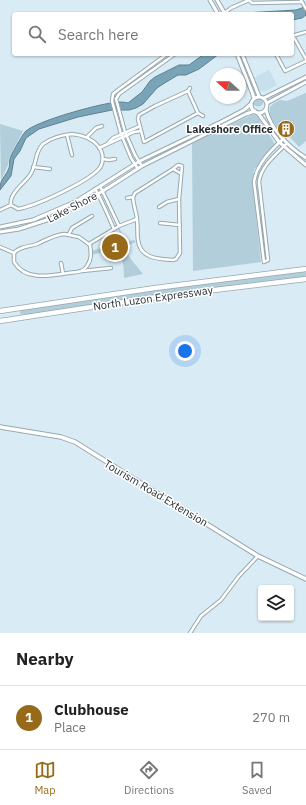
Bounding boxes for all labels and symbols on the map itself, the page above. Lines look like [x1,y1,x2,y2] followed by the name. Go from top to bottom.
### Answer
[210,68,246,104] north arrow
[276,119,296,139] building icon: Lakeshore Office
[186,122,273,136] place label: Lakeshore Office
[45,188,99,226] street label: Lake Shore
[102,232,128,262] pin: 1
[92,283,214,313] street label: North Luzon Expressway
[175,341,195,361] your location
[101,456,211,530] street label: Tourism Road Extension

